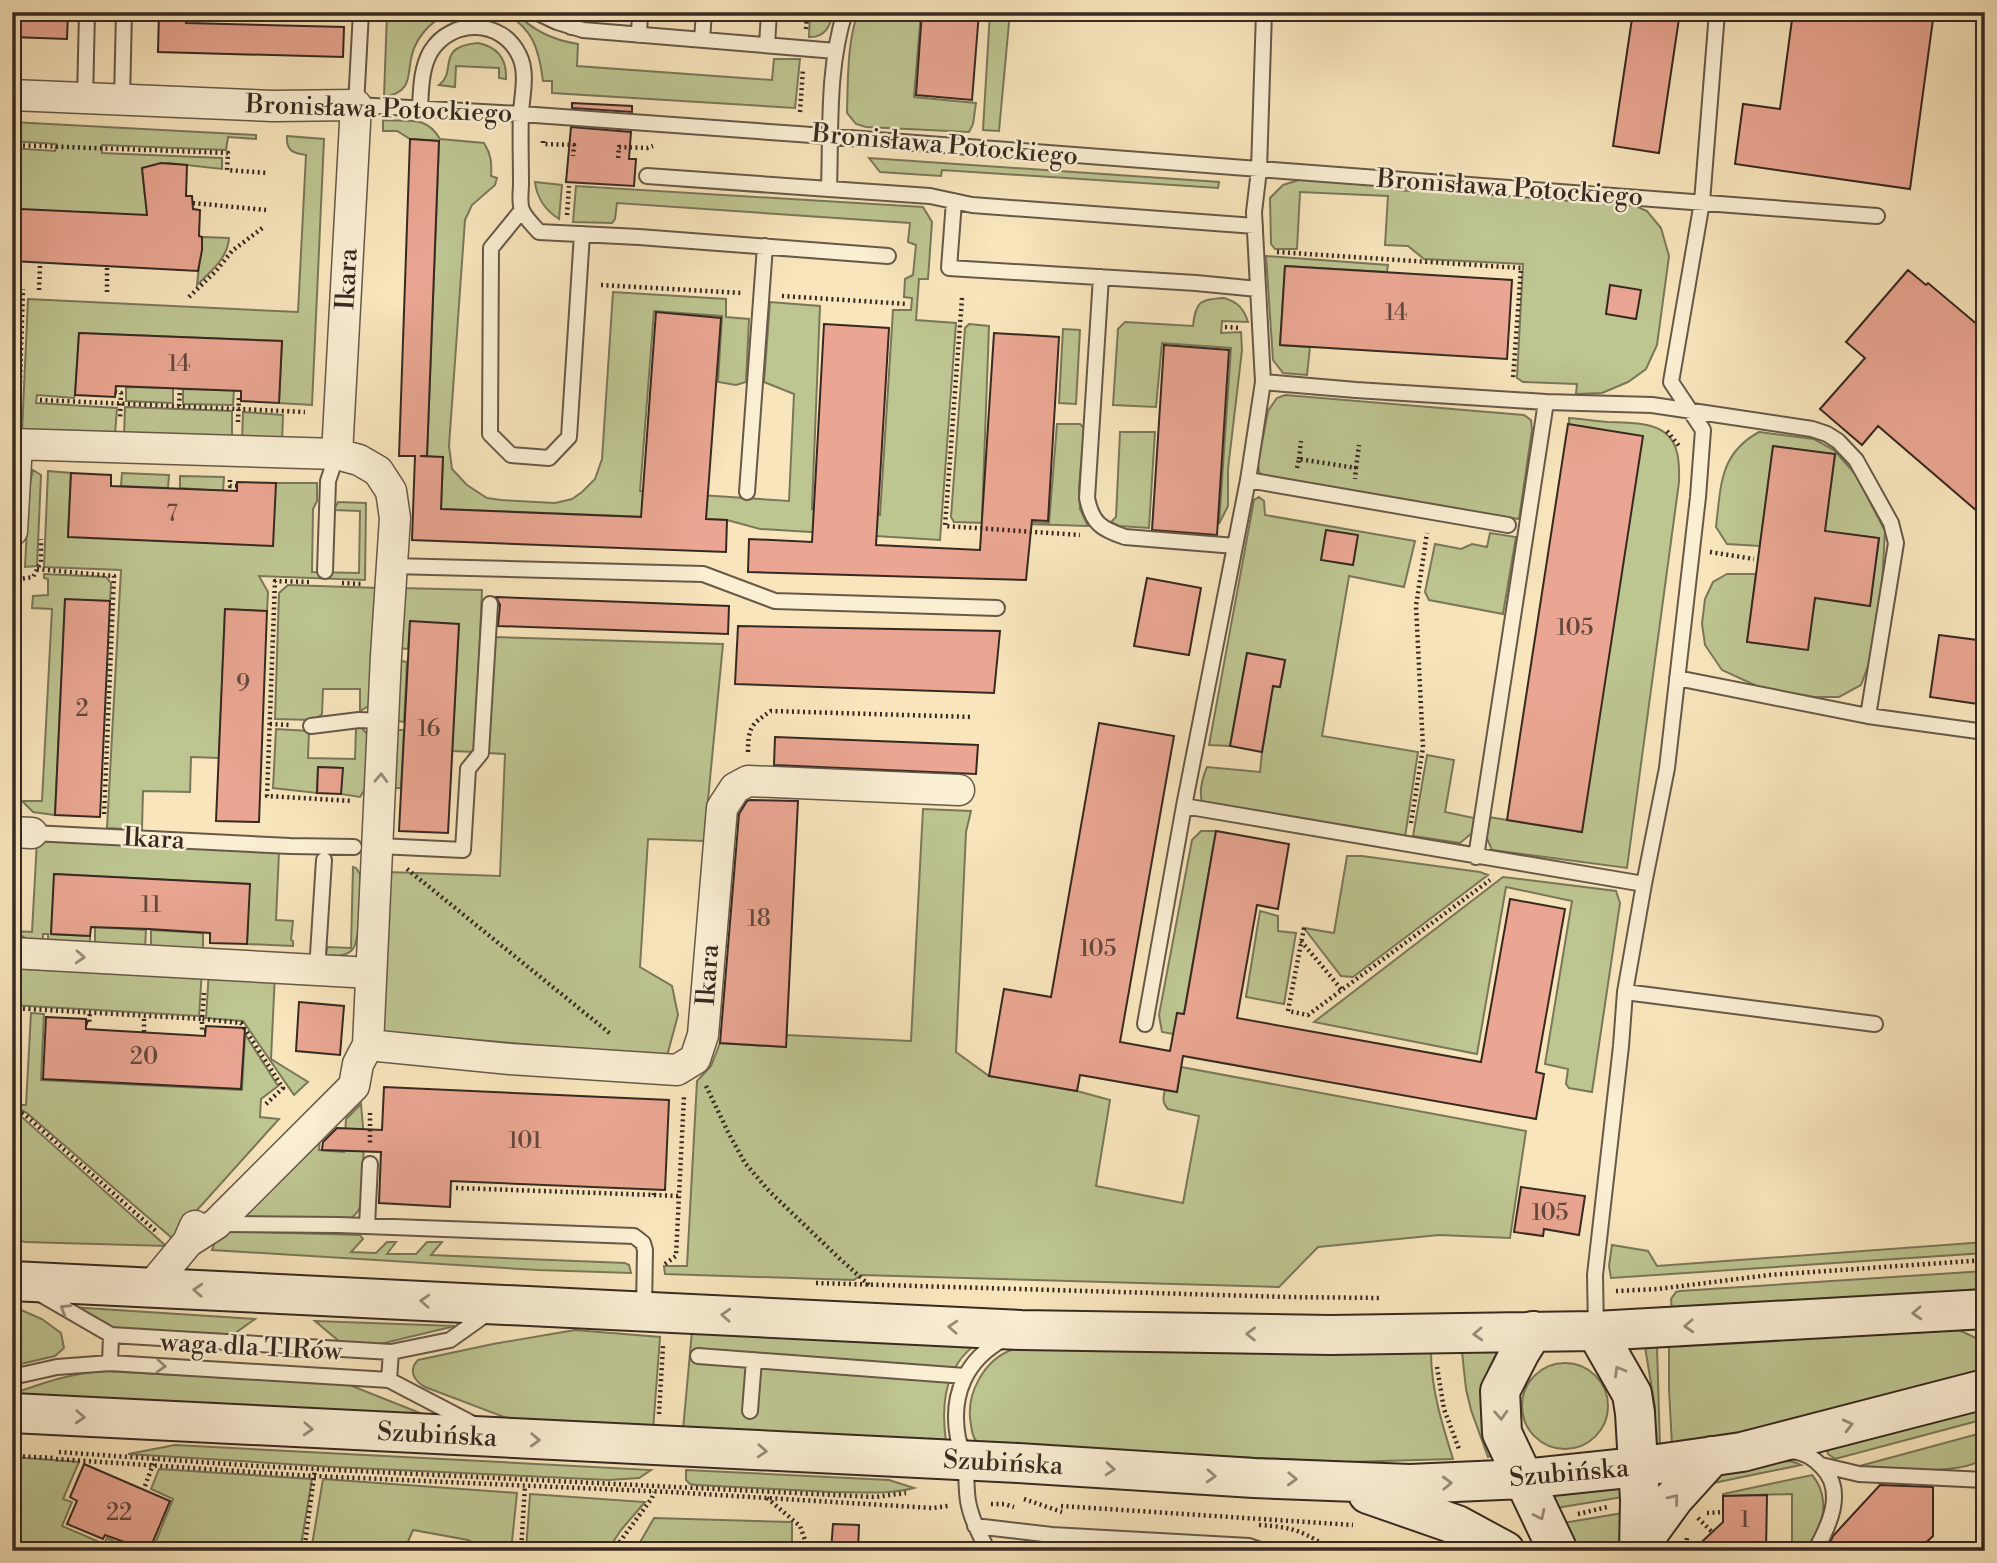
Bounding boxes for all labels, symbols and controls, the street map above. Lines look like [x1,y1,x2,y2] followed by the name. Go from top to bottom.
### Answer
[244,88,513,130] street label: Bronisława Potockiego
[810,117,1079,173] street label: Bronisława Potockiego
[1375,163,1644,213] street label: Bronisława Potockiego
[329,247,365,311] street label: Ikara
[1385,299,1407,327] house number: 14
[168,350,190,378] house number: 14
[166,500,178,528] house number: 7
[1556,614,1594,642] house number: 105
[236,670,250,698] house number: 9
[75,695,89,723] house number: 2
[417,715,441,743] house number: 16
[374,772,389,783] one-way arrow
[122,821,186,857] street label: Ikara
[141,891,161,919] house number: 11
[747,905,771,933] house number: 18
[1079,935,1117,963] house number: 105
[690,942,726,1007] street label: Ikara
[75,949,86,964] one-way arrow
[130,1043,158,1071] house number: 20
[508,1127,542,1155] house number: 101
[1531,1199,1569,1227] house number: 105
[192,1283,203,1298] one-way arrow
[420,1294,431,1309] one-way arrow
[60,1304,73,1317] one-way arrow
[1911,1305,1922,1320] one-way arrow
[720,1307,731,1322] one-way arrow
[1684,1318,1695,1333] one-way arrow
[947,1319,958,1334] one-way arrow
[158,1326,344,1368] street label: waga dla TIRów
[1245,1326,1256,1341] one-way arrow
[1473,1326,1484,1341] one-way arrow
[155,1358,166,1373] one-way arrow
[1614,1365,1627,1378] one-way arrow
[75,1409,86,1424] one-way arrow
[1493,1410,1508,1421] one-way arrow
[376,1416,499,1454] street label: Szubińska
[1841,1419,1853,1433] one-way arrow
[302,1421,313,1436] one-way arrow
[530,1432,541,1447] one-way arrow
[757,1443,768,1458] one-way arrow
[942,1444,1065,1482] street label: Szubińska
[1508,1452,1631,1494] street label: Szubińska
[1105,1462,1116,1477] one-way arrow
[1206,1468,1217,1483] one-way arrow
[1287,1472,1298,1487] one-way arrow
[1441,1475,1452,1490] one-way arrow
[1665,1495,1678,1507] one-way arrow
[106,1499,132,1527] house number: 22
[1740,1506,1750,1534] house number: 1
[1532,1508,1546,1520] one-way arrow

